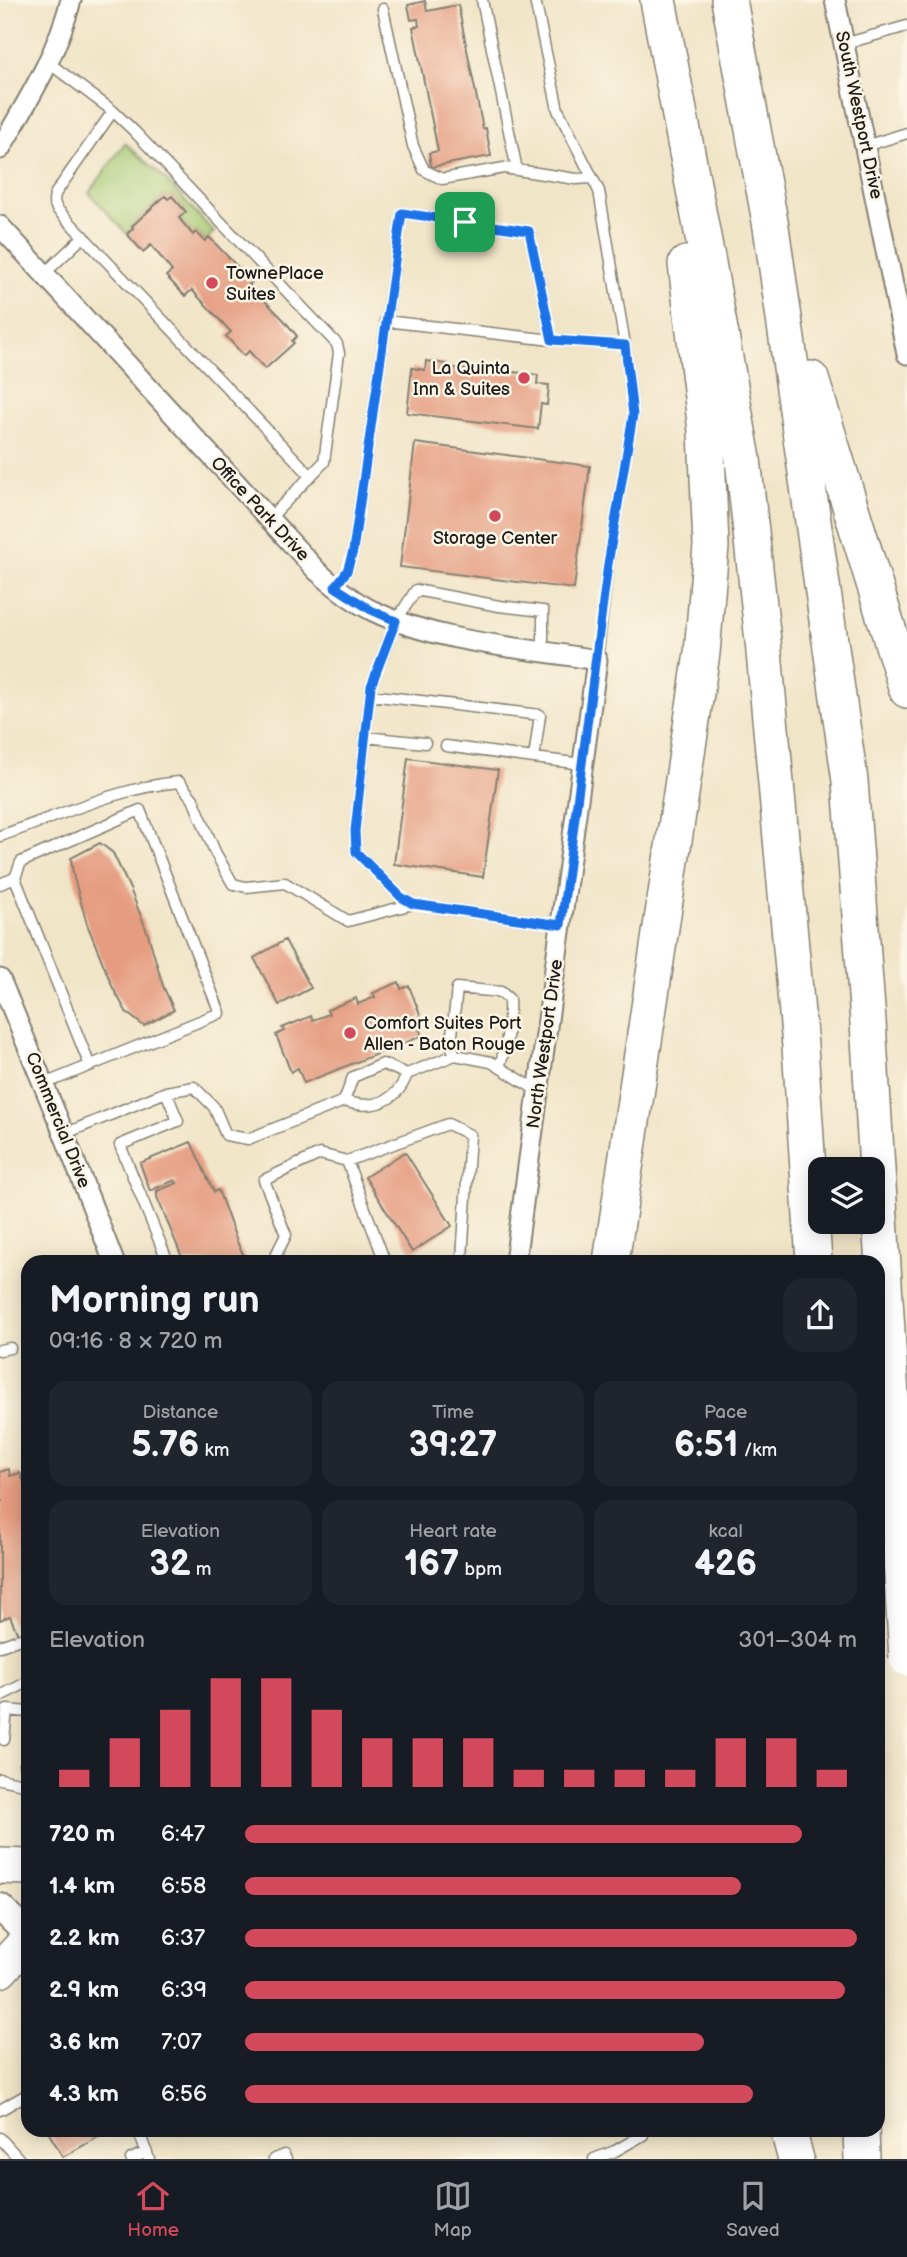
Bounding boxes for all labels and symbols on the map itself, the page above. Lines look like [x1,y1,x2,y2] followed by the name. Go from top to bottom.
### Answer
[831,29,887,201] street label: South Westport Drive
[435,192,495,252] pin
[226,263,324,305] place label: TownePlace Suites
[204,275,220,291] marker: TownePlace Suites
[413,358,510,400] place label: La Quinta Inn & Suites
[516,370,532,386] marker: La Quinta Inn & Suites
[206,452,314,566] street label: Office Park Drive
[487,508,503,524] marker: Storage Center
[433,528,558,549] place label: Storage Center
[523,958,567,1130] street label: North Westport Drive
[364,1013,526,1055] place label: Comfort Suites Port Allen - Baton Rouge
[342,1025,358,1041] marker: Comfort Suites Port Allen - Baton Rouge
[21,1049,95,1191] street label: Commercial Drive

